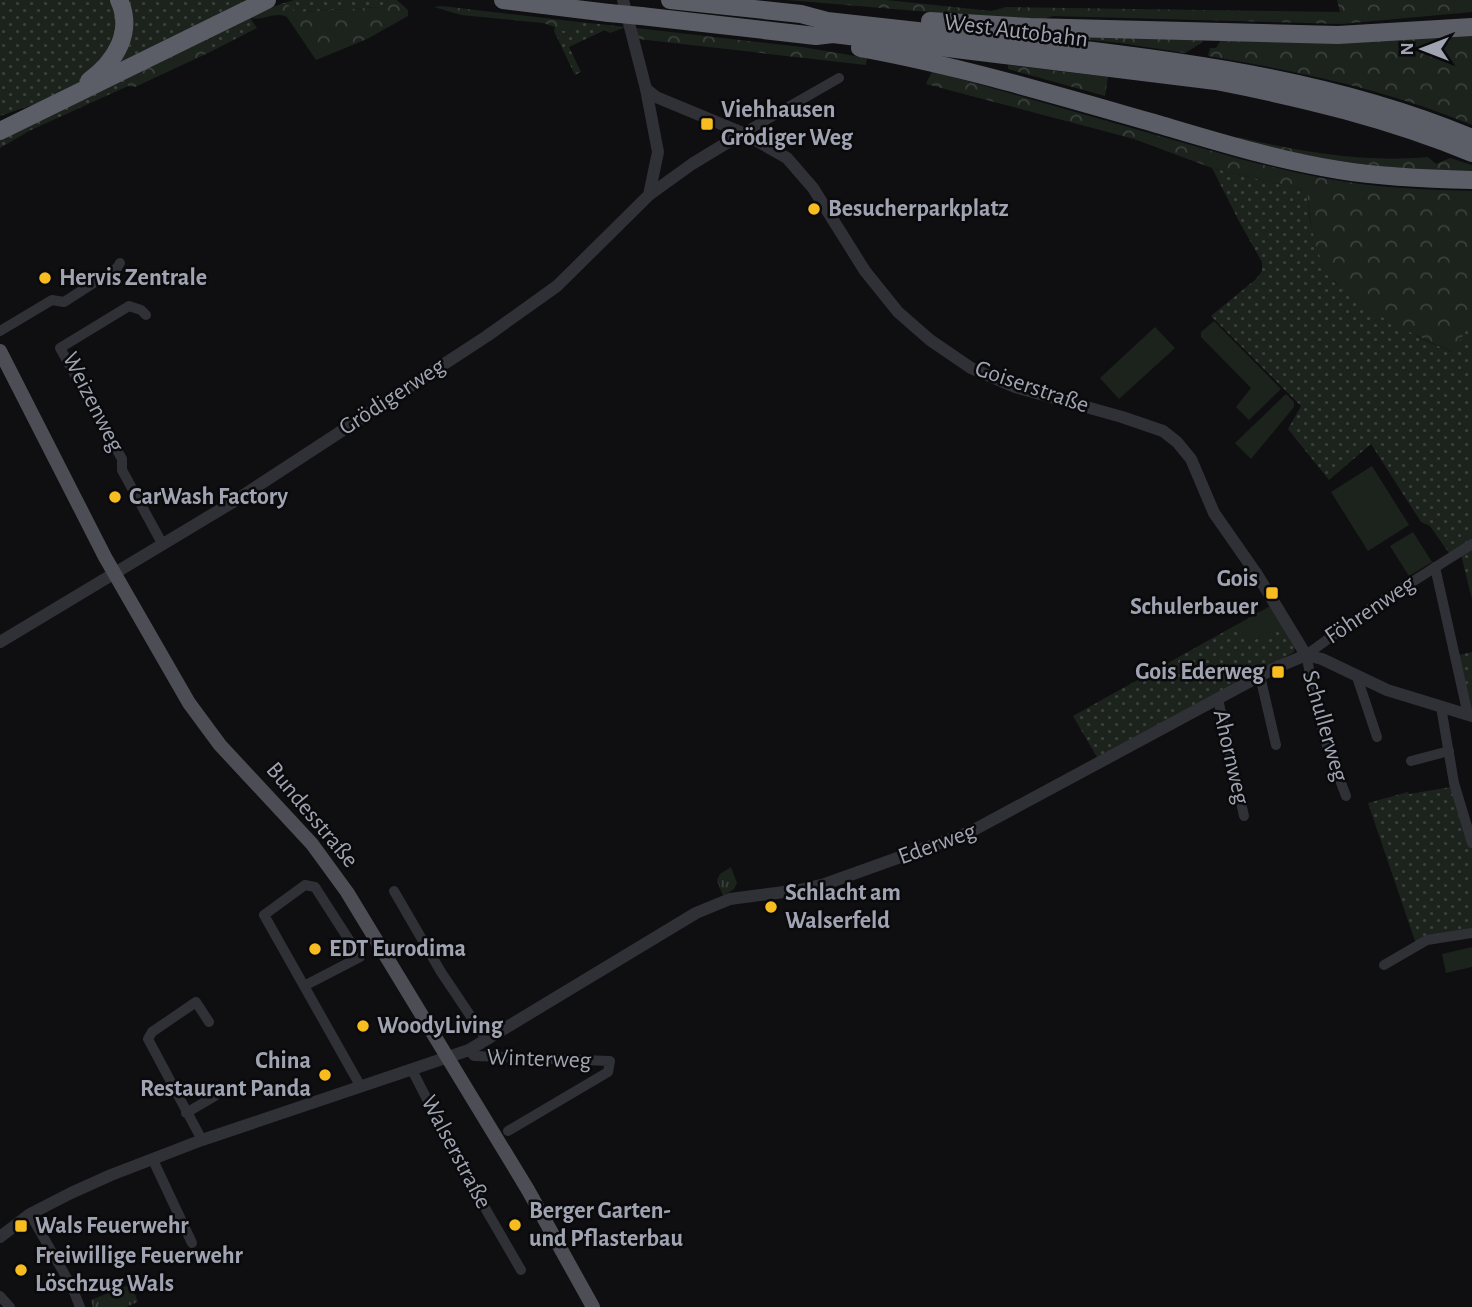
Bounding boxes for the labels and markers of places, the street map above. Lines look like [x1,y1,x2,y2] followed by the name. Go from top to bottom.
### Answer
[721,98,854,150] place label: Viehhausen Grödiger Weg
[699,116,715,132] marker: Viehhausen Grödiger Weg
[828,197,1009,221] place label: Besucherparkplatz
[806,201,822,217] marker: Besucherparkplatz
[59,266,207,290] place label: Hervis Zentrale
[37,270,53,286] marker: Hervis Zentrale
[129,485,288,509] place label: CarWash Factory
[107,489,123,505] marker: CarWash Factory
[1130,567,1259,619] place label: Gois Schulerbauer
[1264,585,1280,601] marker: Gois Schulerbauer
[1135,660,1265,684] place label: Gois Ederweg
[1270,664,1286,680] marker: Gois Ederweg
[785,881,901,933] place label: Schlacht am Walserfeld
[763,899,779,915] marker: Schlacht am Walserfeld
[329,937,466,961] place label: EDT Eurodima
[307,941,323,957] marker: EDT Eurodima
[377,1014,504,1038] place label: WoodyLiving
[355,1018,371,1034] marker: WoodyLiving
[140,1049,311,1101] place label: China Restaurant Panda
[317,1067,333,1083] marker: China Restaurant Panda
[529,1199,684,1251] place label: Berger Garten- und Pflasterbau
[35,1214,189,1238] place label: Wals Feuerwehr
[507,1217,523,1233] marker: Berger Garten- und Pflasterbau
[13,1218,29,1234] marker: Wals Feuerwehr
[35,1244,243,1296] place label: Freiwillige Feuerwehr Löschzug Wals
[13,1262,29,1278] marker: Freiwillige Feuerwehr Löschzug Wals

